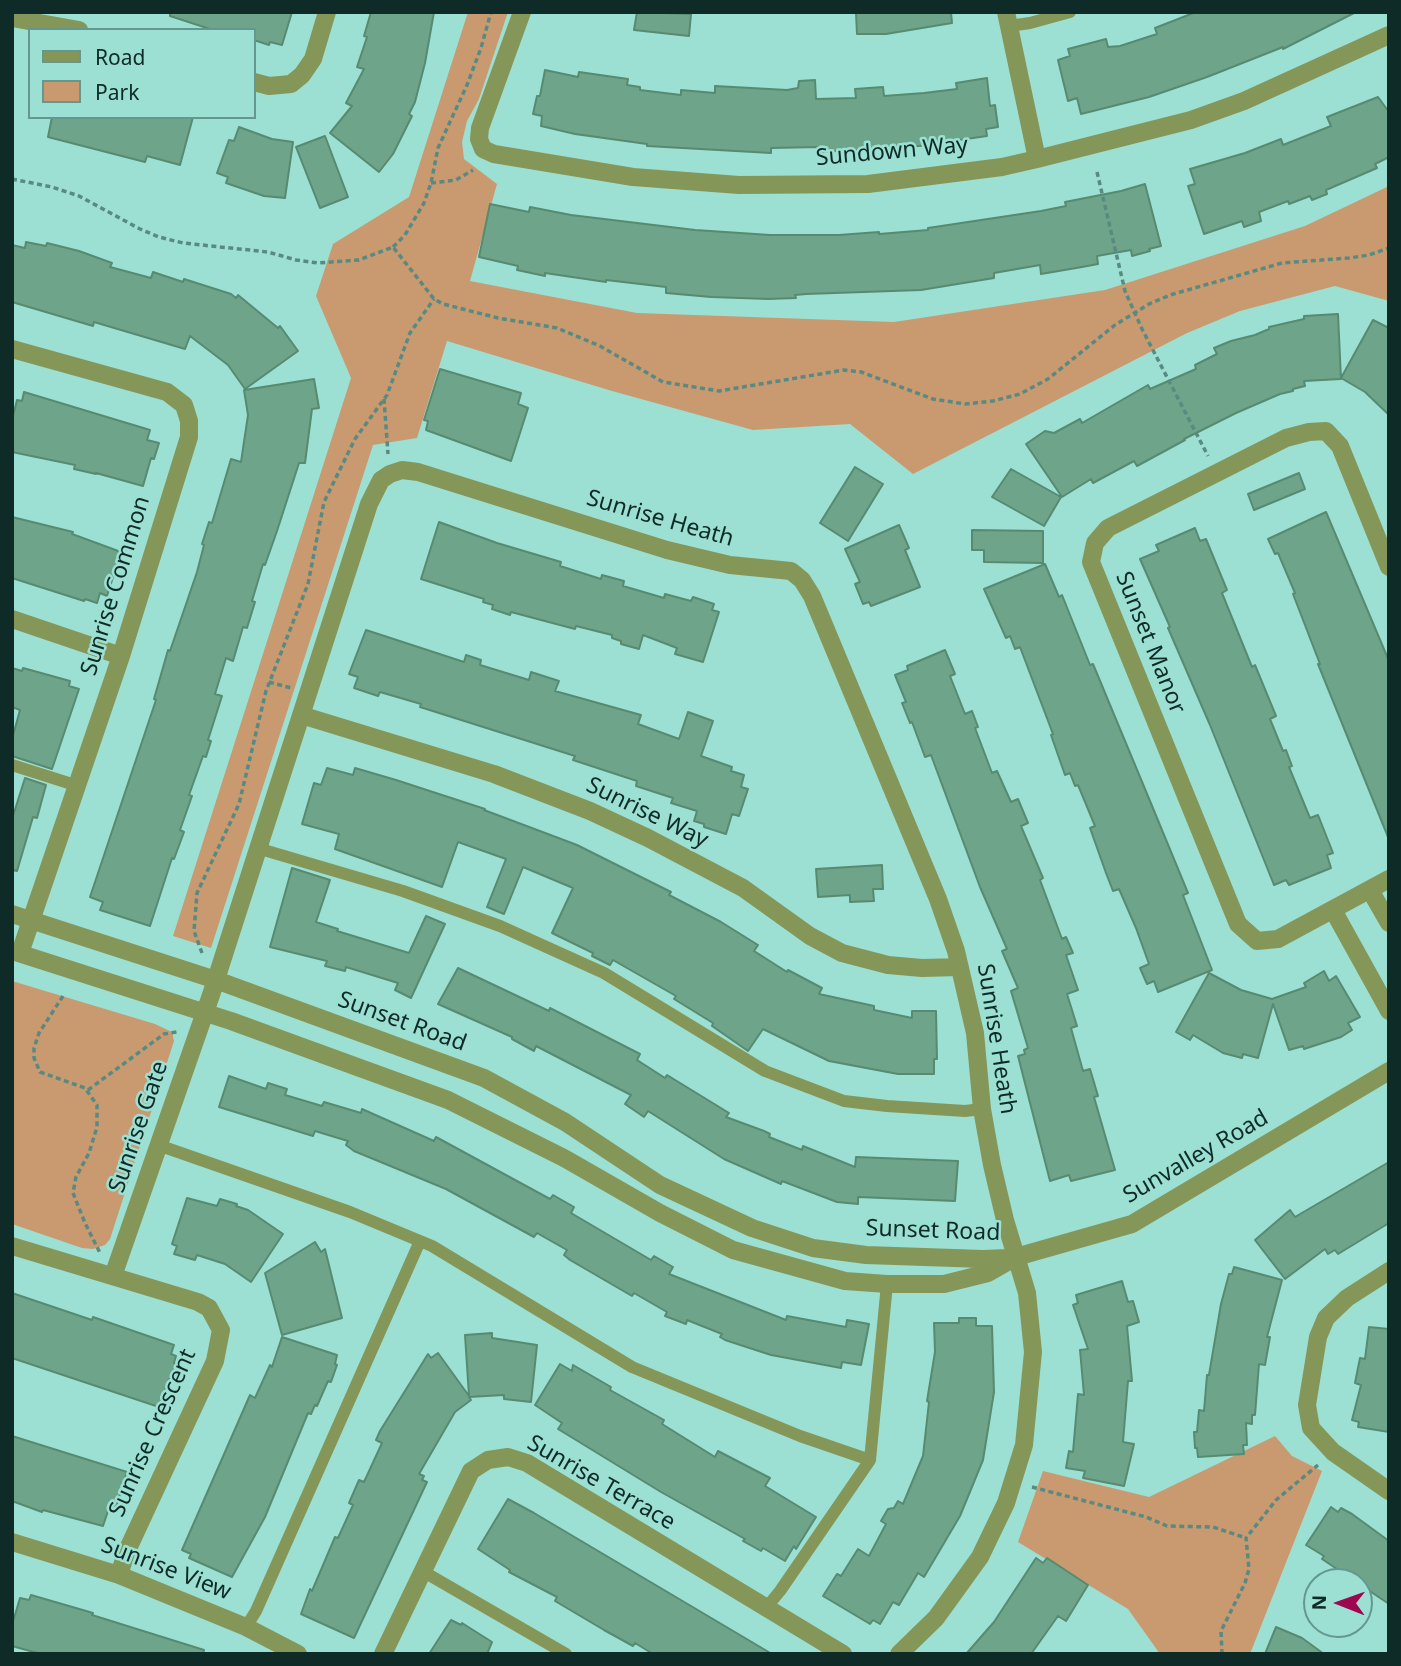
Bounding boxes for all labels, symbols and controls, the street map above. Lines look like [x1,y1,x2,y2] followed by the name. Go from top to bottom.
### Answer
[28,28,256,119] legend
[95,43,145,71] text: Road
[95,78,139,106] text: Park
[815,132,969,172] street label: Sundown Way
[583,485,737,553] street label: Sunrise Heath
[76,493,156,679] street label: Sunrise Common
[1109,568,1191,718] street label: Sunset Manor
[582,772,712,854] street label: Sunrise Way
[970,962,1022,1116] street label: Sunrise Heath
[334,986,470,1058] street label: Sunset Road
[104,1058,174,1196] street label: Sunrise Gate
[1119,1104,1273,1210] street label: Sunvalley Road
[865,1215,1001,1247] street label: Sunset Road
[104,1345,202,1521] street label: Sunrise Crescent
[522,1430,680,1536] street label: Sunrise Terrace
[97,1532,235,1606] street label: Sunrise View
[1303,1568,1373,1638] north arrow
[1306,1595,1332,1611] text: N

